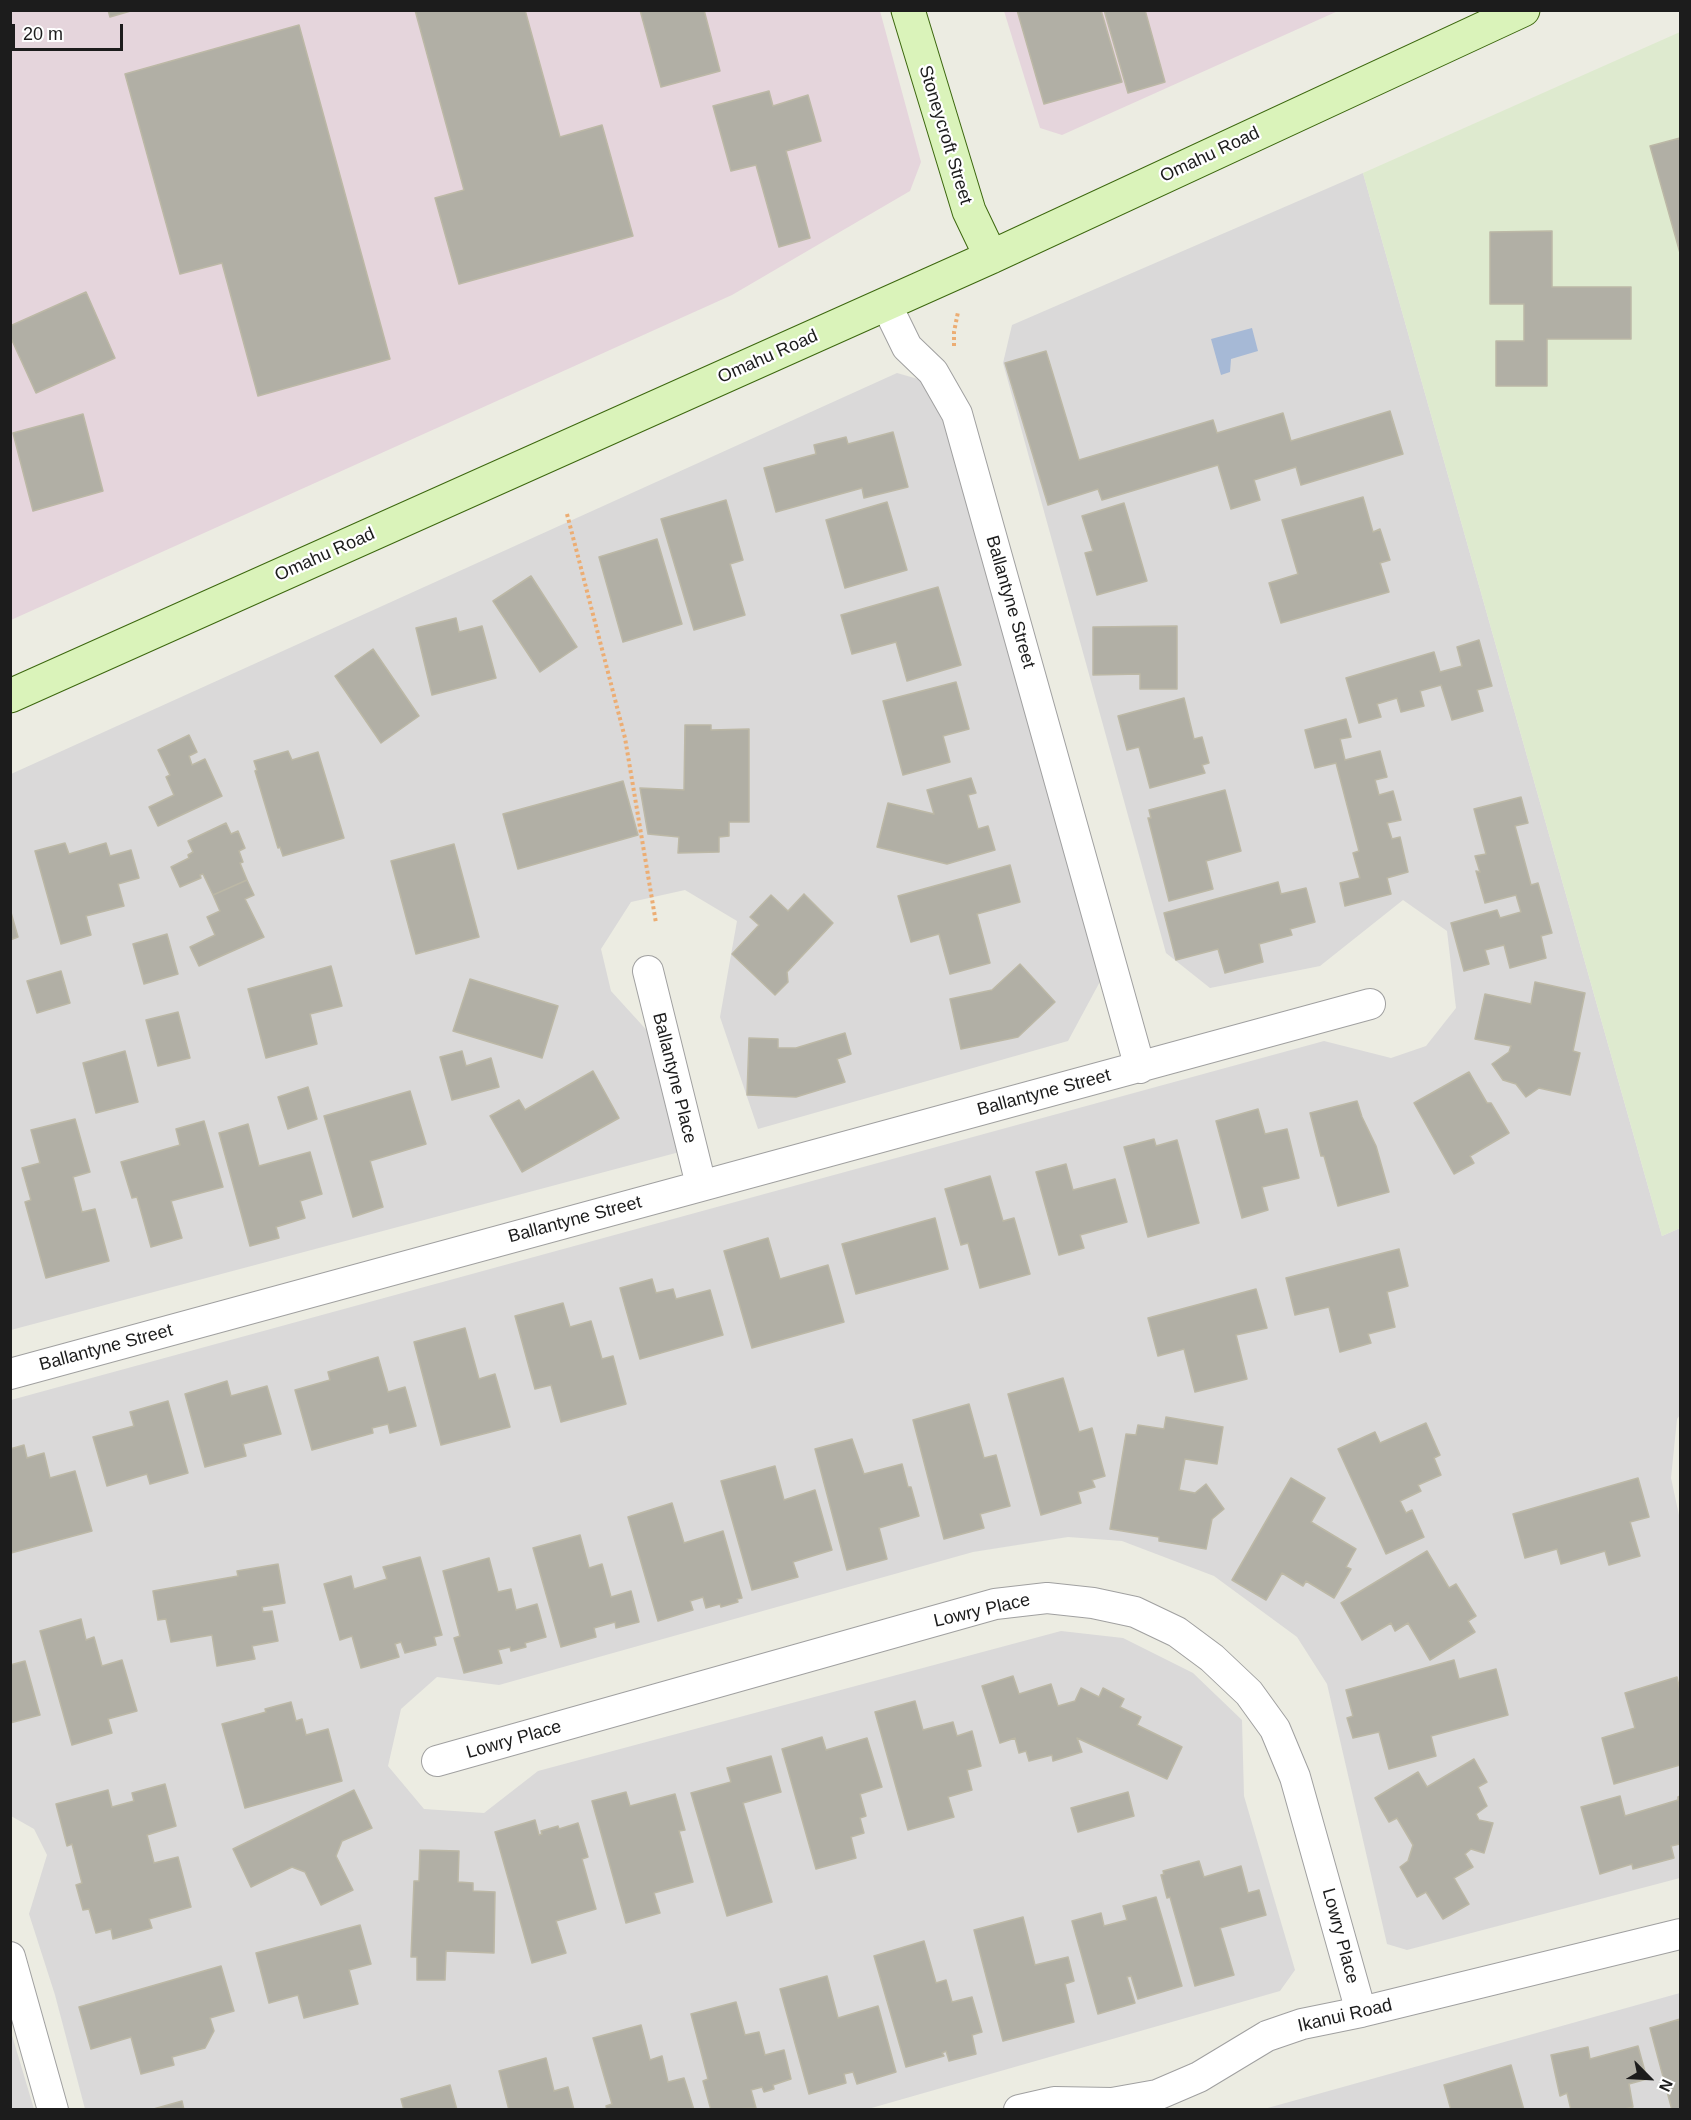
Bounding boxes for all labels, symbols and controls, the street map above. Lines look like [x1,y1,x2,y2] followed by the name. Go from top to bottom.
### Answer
[15,12,126,50] scale bar
[23,24,63,44] text: 20 m
[914,63,976,207] street label: Stoneycroft Street
[1157,123,1263,187] street label: Omahu Road
[715,325,821,389] street label: Omahu Road
[272,523,378,587] street label: Omahu Road
[981,533,1039,671] street label: Ballantyne Street
[647,1010,701,1146] street label: Ballantyne Place
[975,1065,1113,1121] street label: Ballantyne Street
[506,1192,644,1248] street label: Ballantyne Street
[37,1320,175,1376] street label: Ballantyne Street
[932,1589,1032,1633] street label: Lowry Place
[464,1716,564,1764] street label: Lowry Place
[1317,1886,1363,1986] street label: Lowry Place
[1296,1995,1394,2037] street label: Ikanui Road
[1619,2048,1679,2108] north arrow
[1656,2077,1676,2094] text: N

